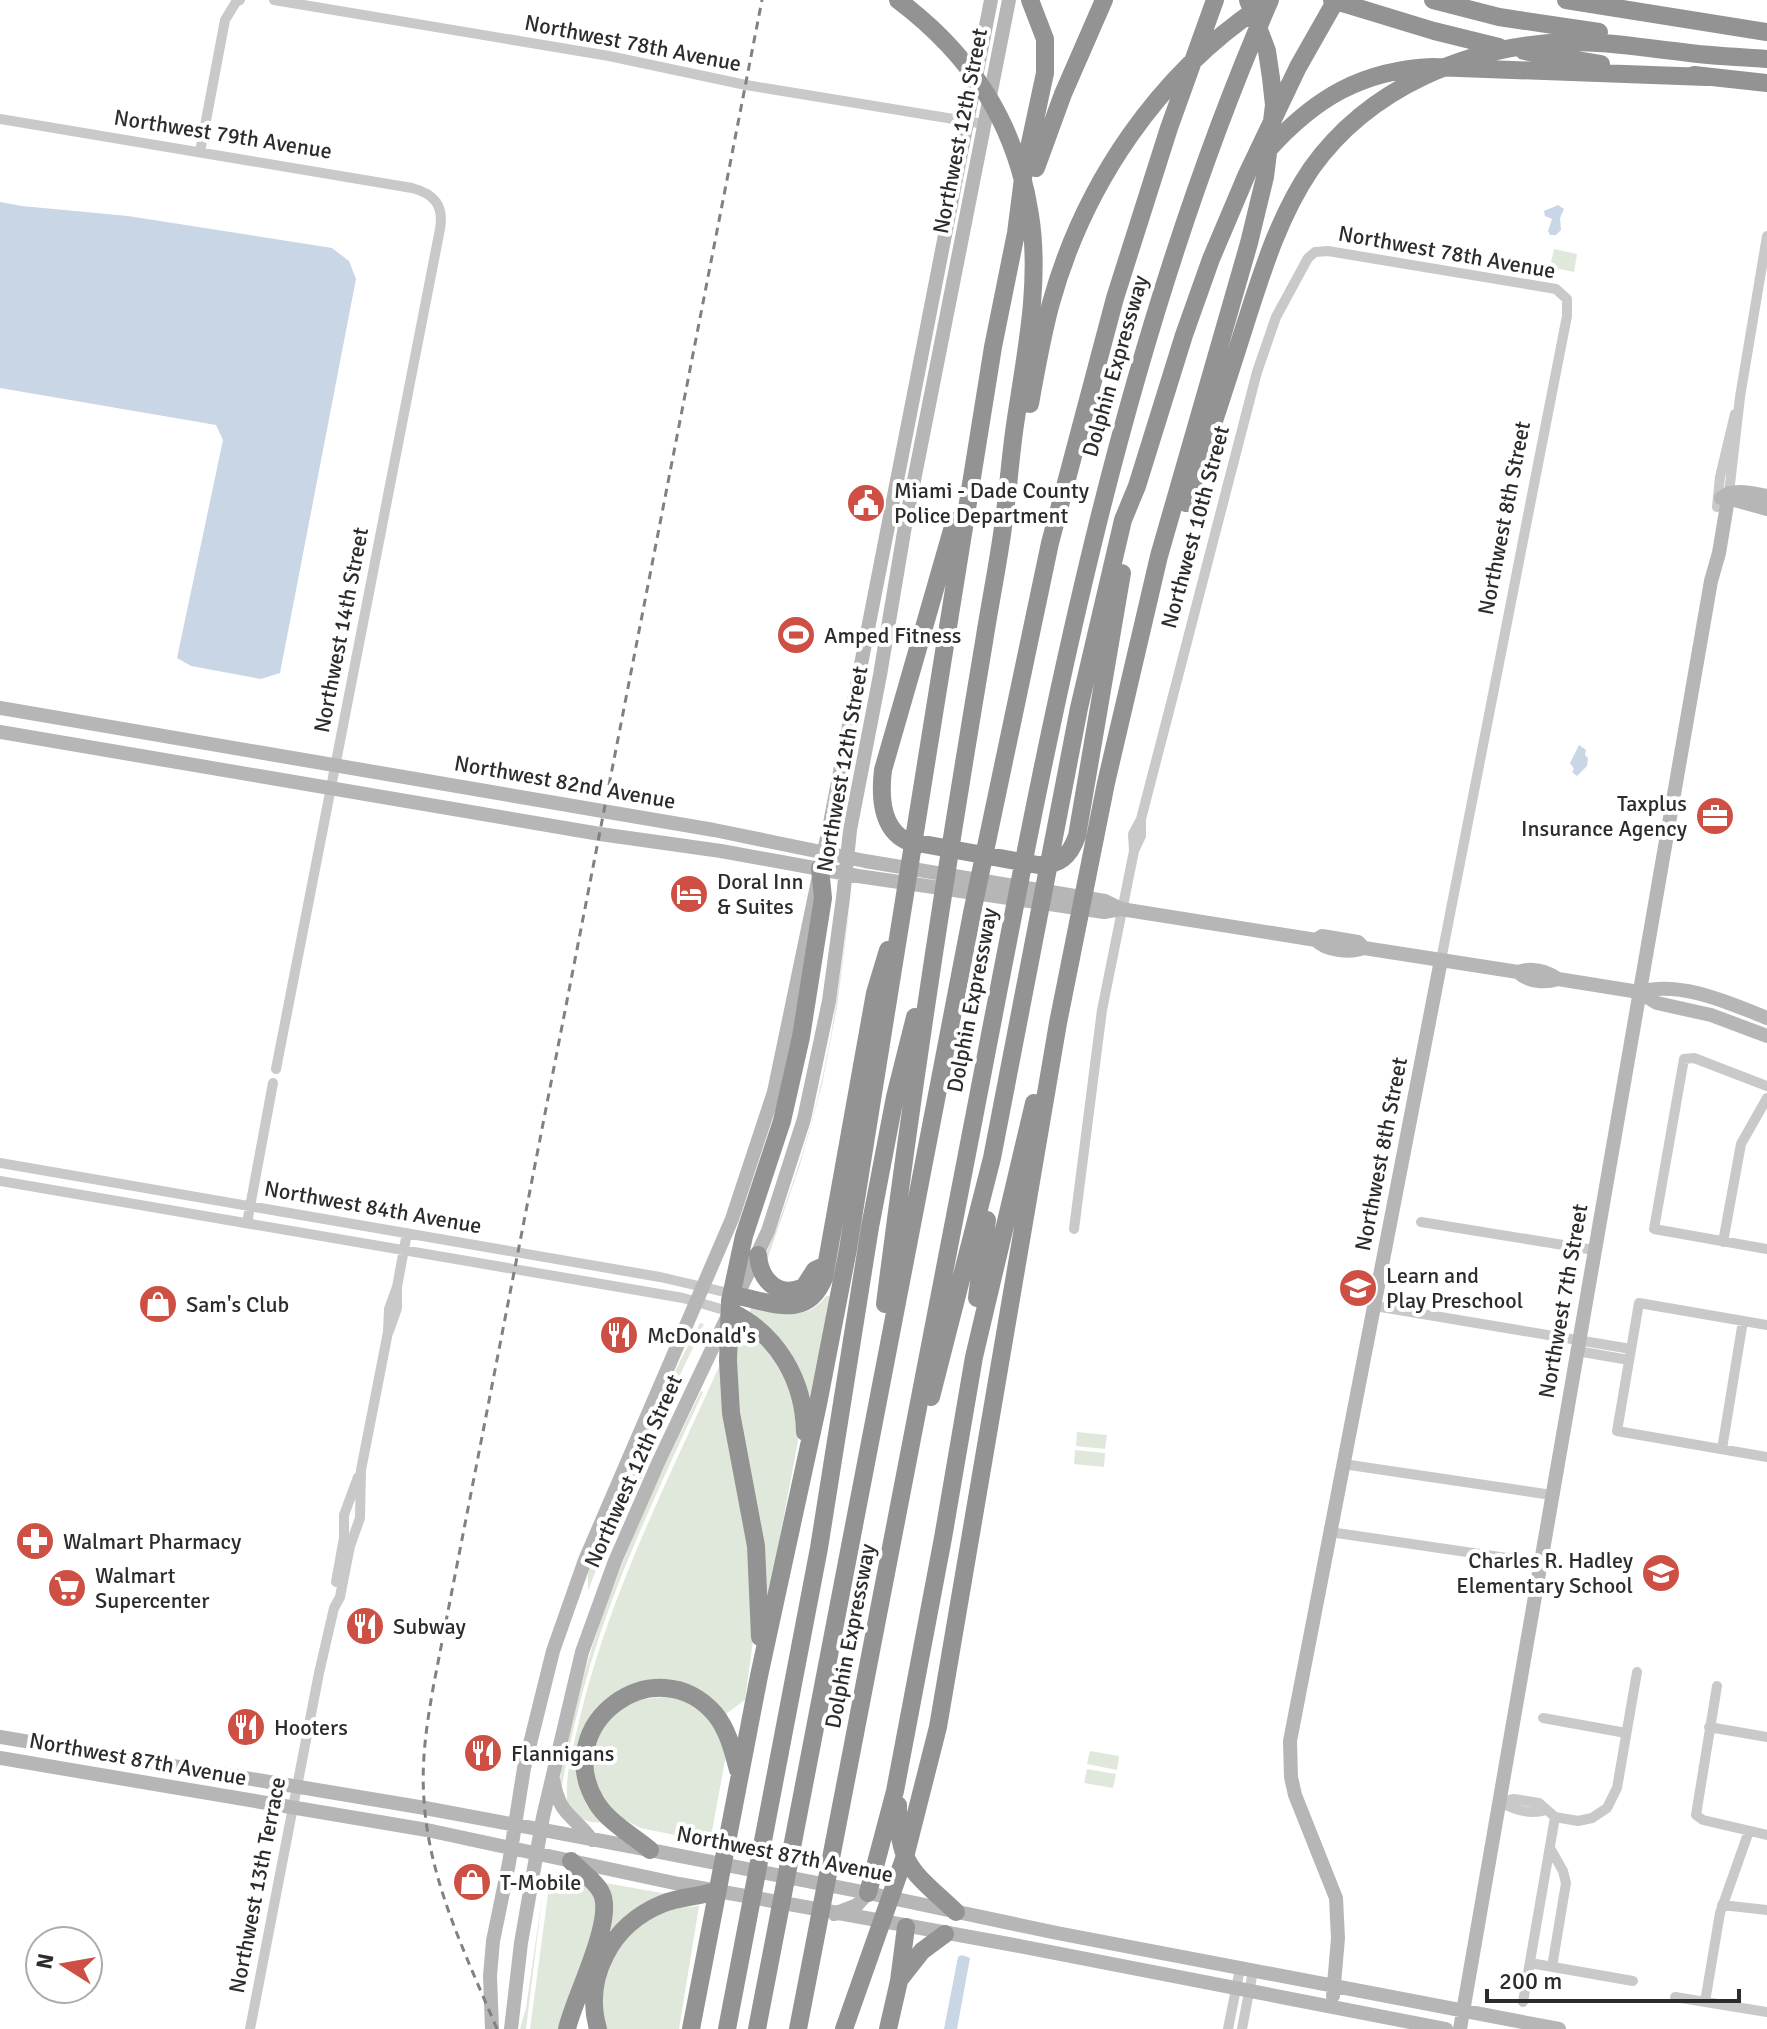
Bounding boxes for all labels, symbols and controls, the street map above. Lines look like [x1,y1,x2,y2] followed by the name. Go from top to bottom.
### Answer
[522,9,744,77] street label: Northwest 78th Avenue
[927,26,993,236] street label: Northwest 12th Street
[112,103,334,165] street label: Northwest 79th Avenue
[1336,220,1558,284] street label: Northwest 78th Avenue
[1076,271,1154,460] street label: Dolphin Expressway
[1472,419,1536,617] street label: Northwest 8th Street
[1155,422,1235,631] street label: Northwest 10th Street
[894,477,1090,529] place label: Miami - Dade County Police Department
[845,482,887,524] public building icon: Miami - Dade County Police Department
[308,525,374,735] street label: Northwest 14th Street
[775,614,817,656] sports icon: Amped Fitness
[824,622,961,649] place label: Amped Fitness
[811,664,873,874] street label: Northwest 12th Street
[452,749,678,815] street label: Northwest 82nd Avenue
[1521,790,1688,842] place label: Taxplus Insurance Agency
[1694,795,1736,837] office icon: Taxplus Insurance Agency
[717,868,804,920] place label: Doral Inn & Suites
[668,873,710,915] hotel icon: Doral Inn & Suites
[941,905,1003,1095] street label: Dolphin Expressway
[1349,1055,1413,1253] street label: Northwest 8th Street
[262,1175,484,1239] street label: Northwest 84th Avenue
[1533,1201,1593,1400] street label: Northwest 7th Street
[1386,1262,1523,1314] place label: Learn and Play Preschool
[1337,1267,1379,1309] school or university icon: Learn and Play Preschool
[137,1283,179,1325] shop icon: Sam's Club
[186,1291,289,1318] place label: Sam's Club
[598,1314,640,1356] restaurant icon: McDonald's
[647,1322,756,1349] place label: McDonald's
[578,1370,688,1572] street label: Northwest 12th Street
[14,1520,56,1562] pharmacy icon: Walmart Pharmacy
[63,1528,242,1555] place label: Walmart Pharmacy
[819,1541,881,1731] street label: Dolphin Expressway
[1456,1547,1634,1599] place label: Charles R. Hadley Elementary School
[1640,1552,1682,1594] school or university icon: Charles R. Hadley Elementary School
[95,1562,209,1614] place label: Walmart Supercenter
[46,1567,88,1609] supermarket icon: Walmart Supercenter
[344,1605,386,1647] restaurant icon: Subway
[393,1613,466,1640] place label: Subway
[225,1706,267,1748] restaurant icon: Hooters
[274,1714,348,1741] place label: Hooters
[27,1727,249,1791] street label: Northwest 87th Avenue
[462,1732,504,1774] restaurant icon: Flannigans
[511,1740,614,1767] place label: Flannigans
[223,1775,291,1995] street label: Northwest 13th Terrace
[674,1820,896,1888] street label: Northwest 87th Avenue
[451,1861,493,1903] shop icon: T-Mobile
[500,1869,581,1896] place label: T-Mobile
[24,1925,104,2005] north arrow
[30,1951,60,1971] text: N
[1487,1953,1739,2003] scale bar
[1499,1966,1562,1996] text: 200 m

